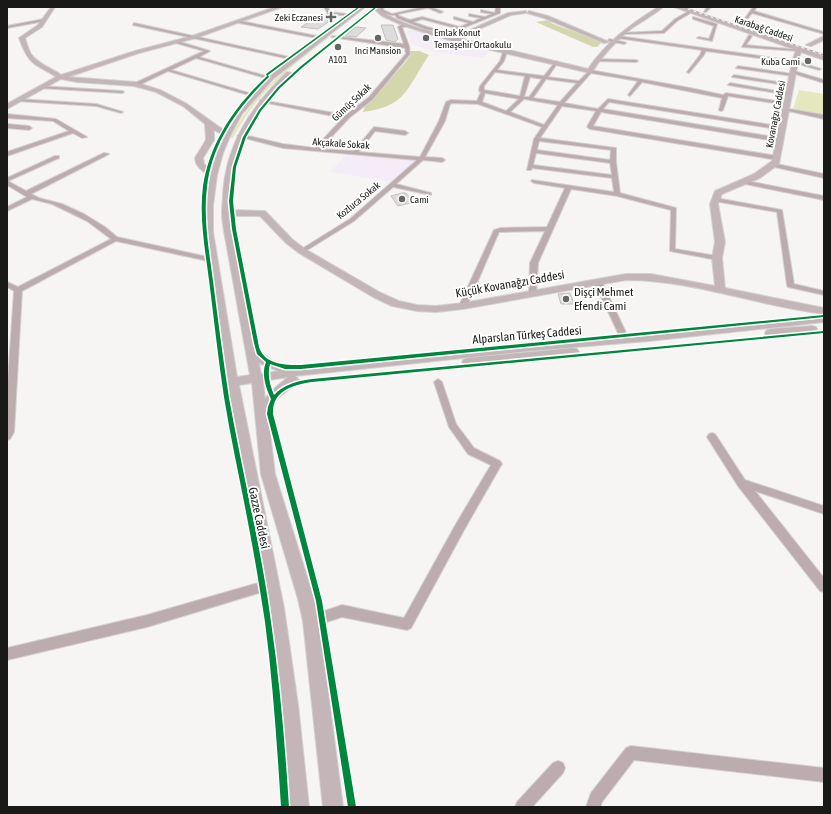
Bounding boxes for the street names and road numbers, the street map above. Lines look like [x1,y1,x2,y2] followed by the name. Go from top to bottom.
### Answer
[733,13,794,44] street label: Karabağ Caddesi
[764,80,787,149] street label: Kovanağzı Caddesi
[330,81,374,123] street label: Gümüş Sokak
[312,136,371,151] street label: Akçakale Sokak
[334,179,383,221] street label: Kozluca Sokak
[454,268,566,300] street label: Küçük Kovanağzı Caddesi
[472,323,582,347] street label: Alparslan Türkeş Caddesi
[246,486,272,550] street label: Gazze Caddesi

